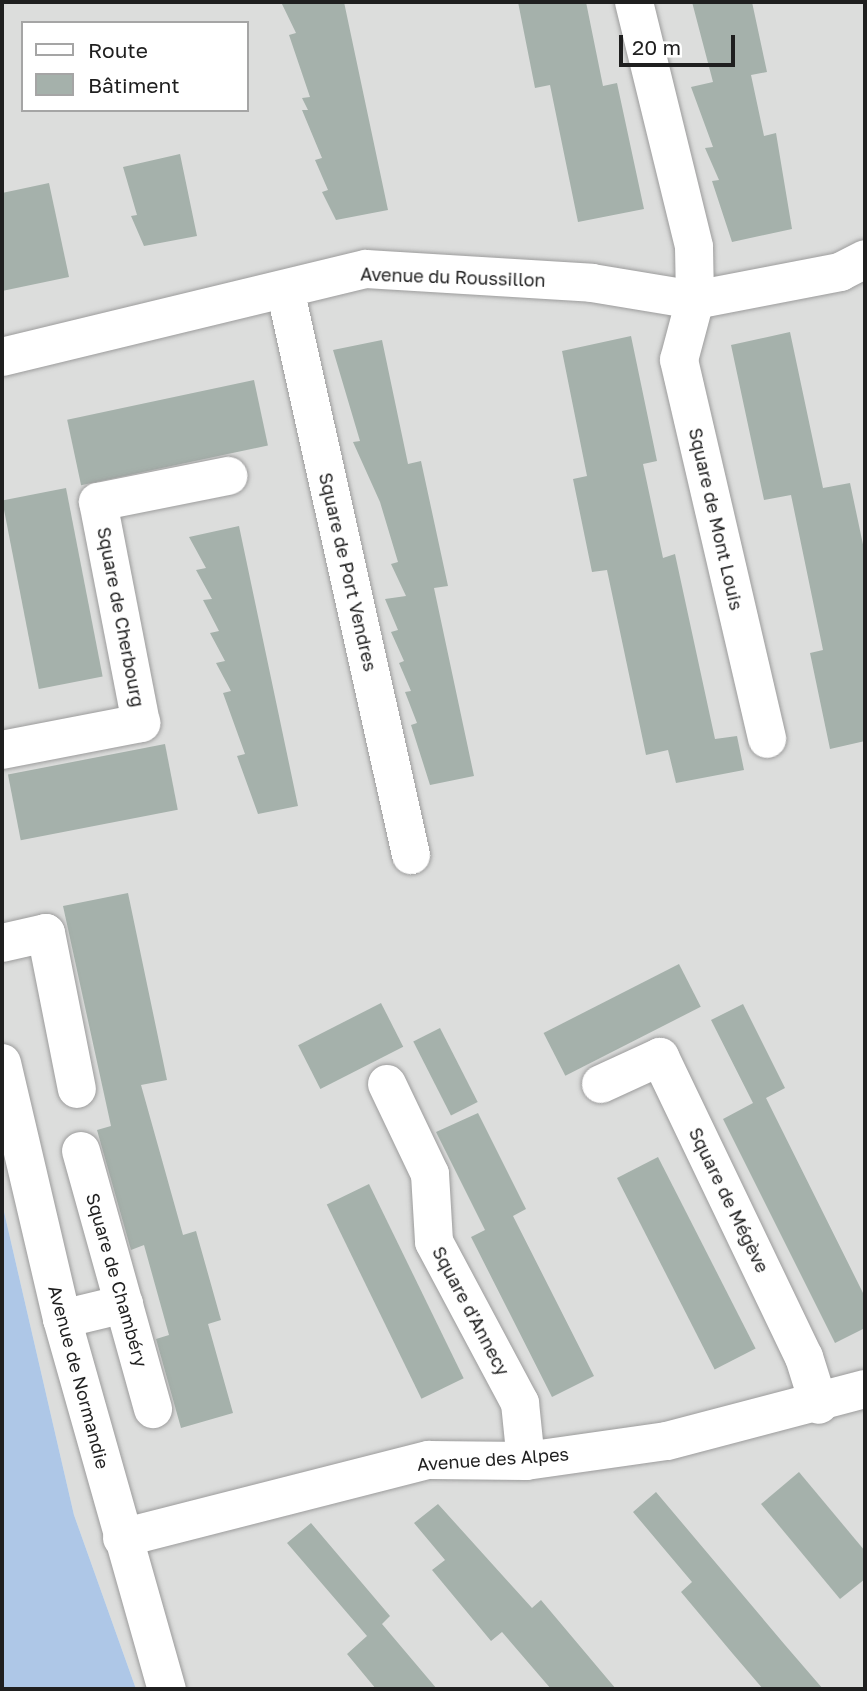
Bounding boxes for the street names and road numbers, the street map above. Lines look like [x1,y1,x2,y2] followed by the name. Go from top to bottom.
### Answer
[360,263,546,291] street label: Avenue du Roussillon
[685,426,747,612] street label: Square de Mont Louis
[315,471,381,673] street label: Square de Port Vendres
[93,525,149,709] street label: Square de Cherbourg
[685,1124,773,1276] street label: Square de Mégève
[82,1191,152,1369] street label: Square de Chambéry
[428,1243,514,1379] street label: Square d'Annecy
[44,1283,114,1471] street label: Avenue de Normandie
[416,1443,570,1475] street label: Avenue des Alpes

